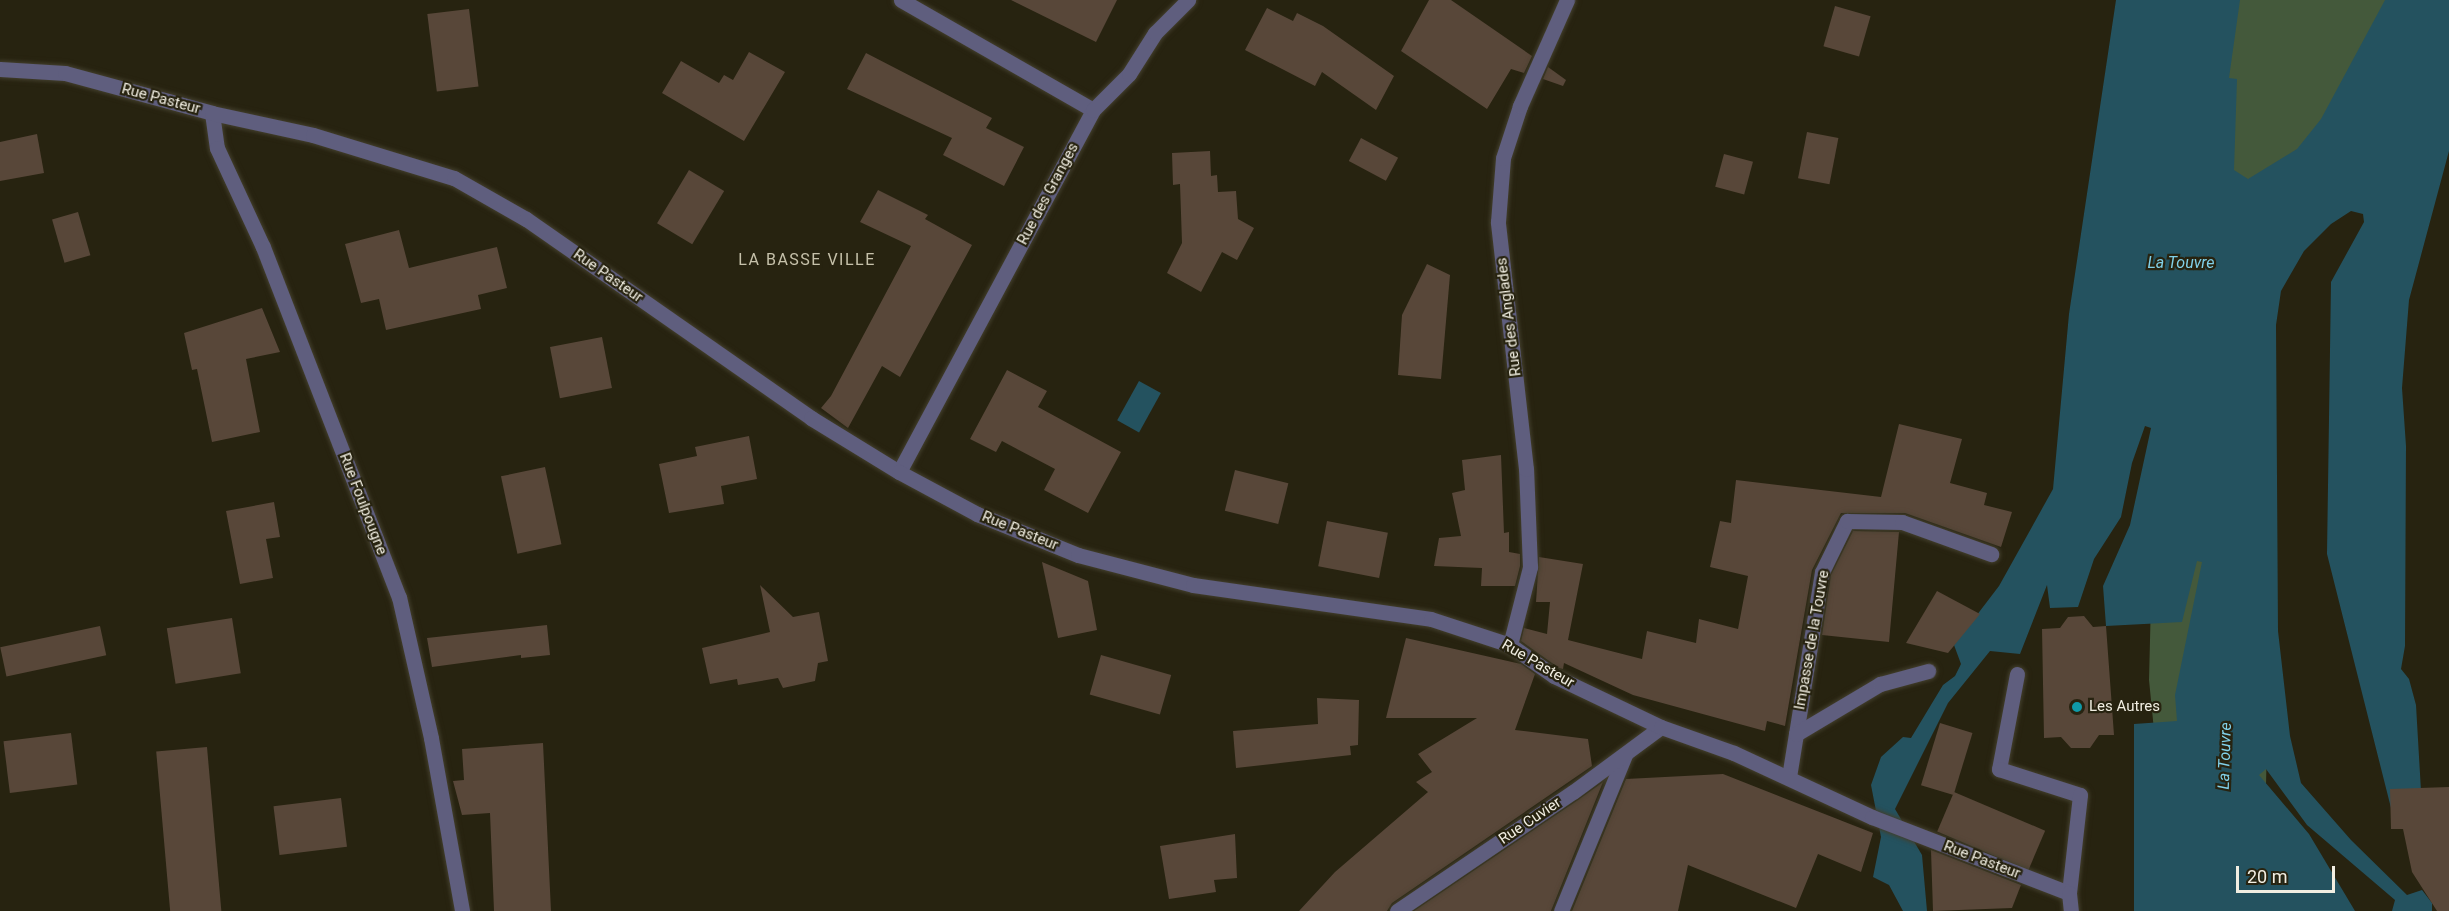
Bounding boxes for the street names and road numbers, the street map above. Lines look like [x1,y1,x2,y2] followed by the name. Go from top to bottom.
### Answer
[120,80,202,118] street label: Rue Pasteur
[1014,140,1082,248] street label: Rue des Granges
[570,245,646,307] street label: Rue Pasteur
[1493,257,1525,377] street label: Rue des Anglades
[335,451,391,557] street label: Rue Foulpougne
[979,508,1061,554] street label: Rue Pasteur
[1791,569,1833,711] street label: Impasse de la Touvre
[1499,636,1577,692] street label: Rue Pasteur
[1495,794,1565,848] street label: Rue Cuvier
[1941,837,2023,883] street label: Rue Pasteur

